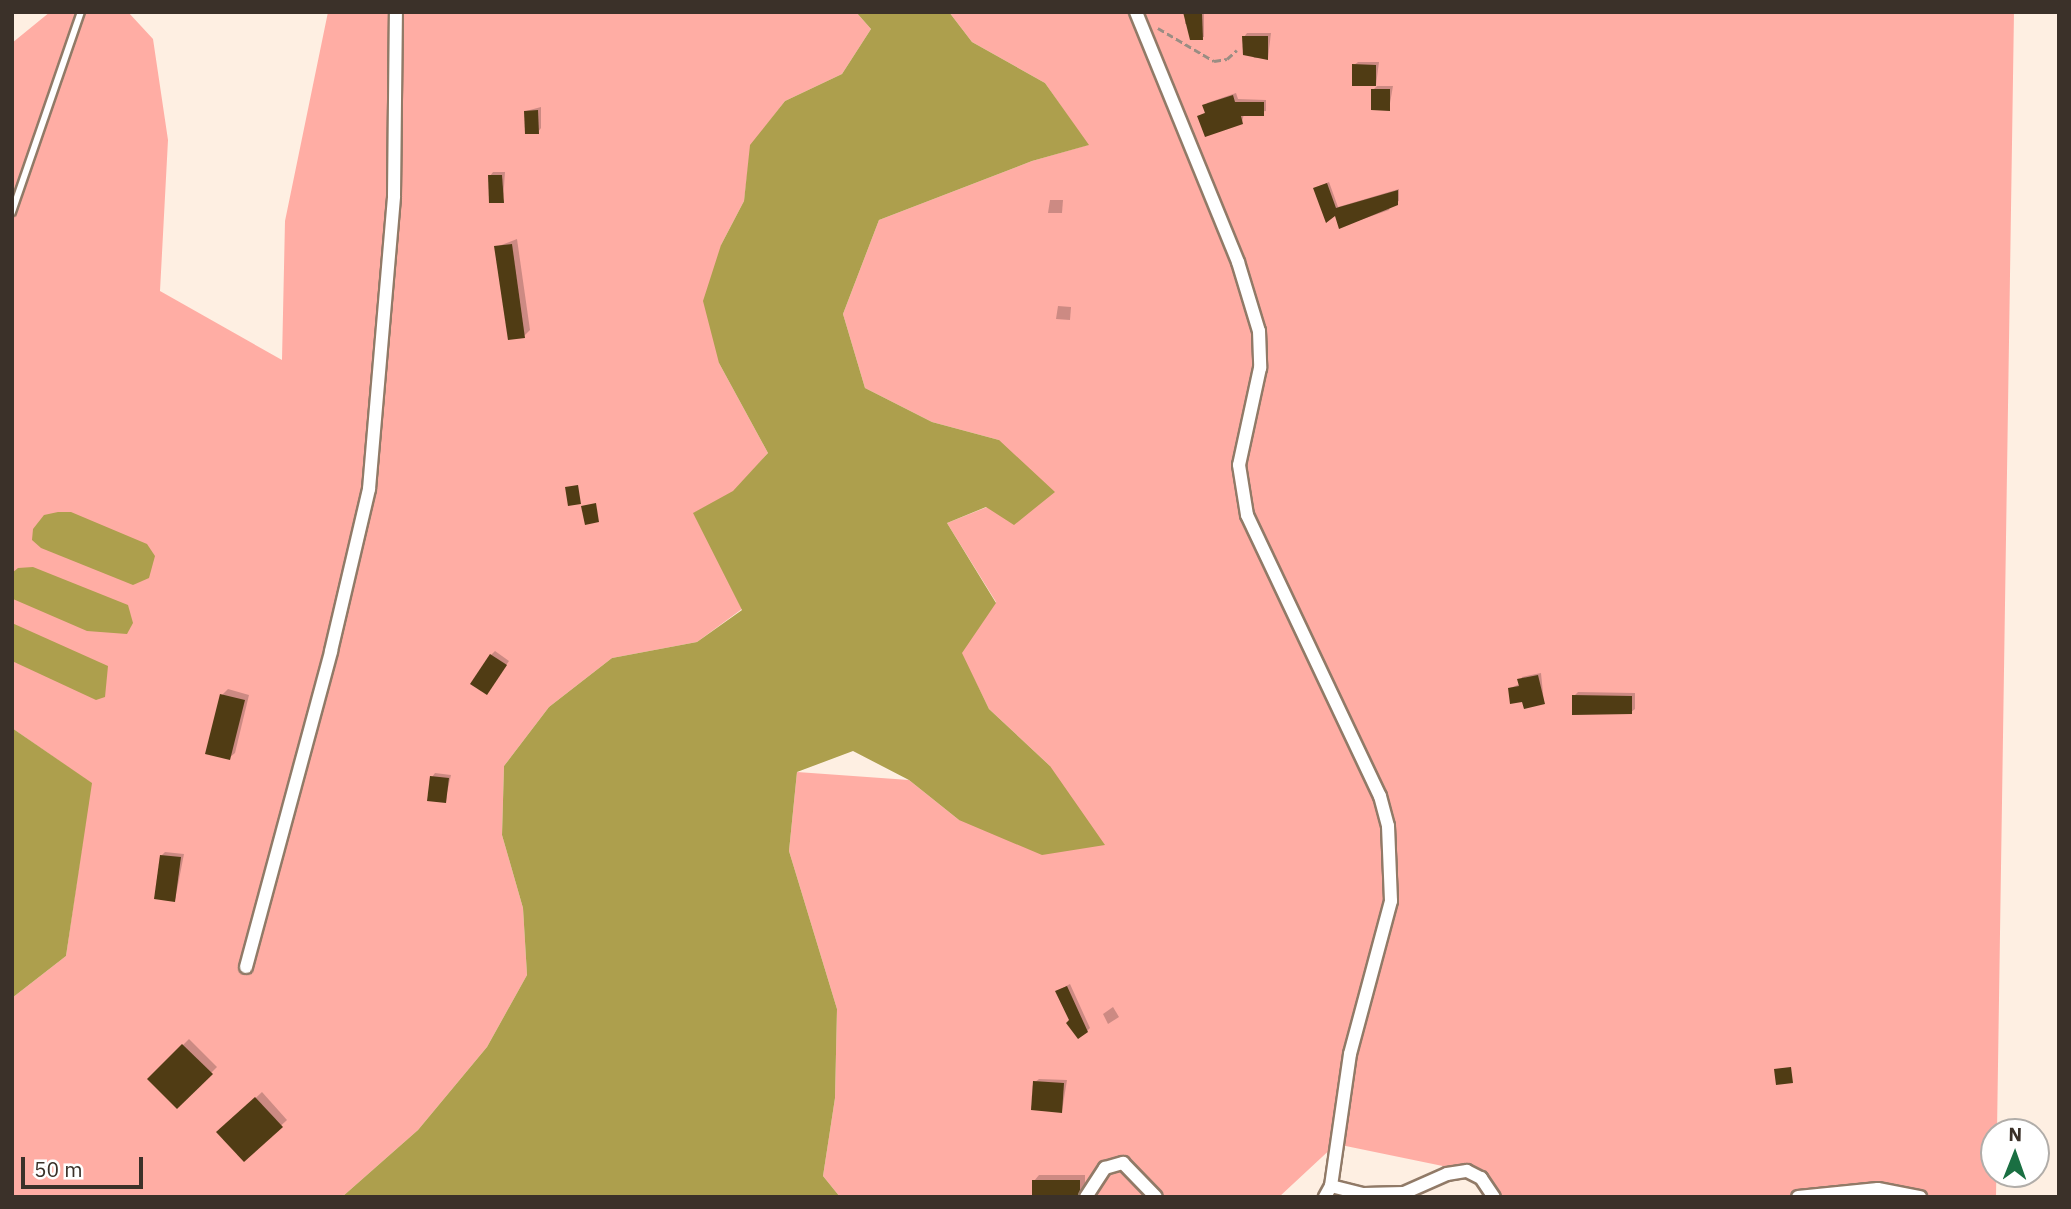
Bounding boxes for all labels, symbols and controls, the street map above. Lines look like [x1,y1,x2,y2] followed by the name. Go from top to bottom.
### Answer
[1980,1118,2050,1188] north arrow
[2008,1122,2022,1146] text: N
[24,1142,147,1186] scale bar
[34,1155,83,1183] text: 50 m

